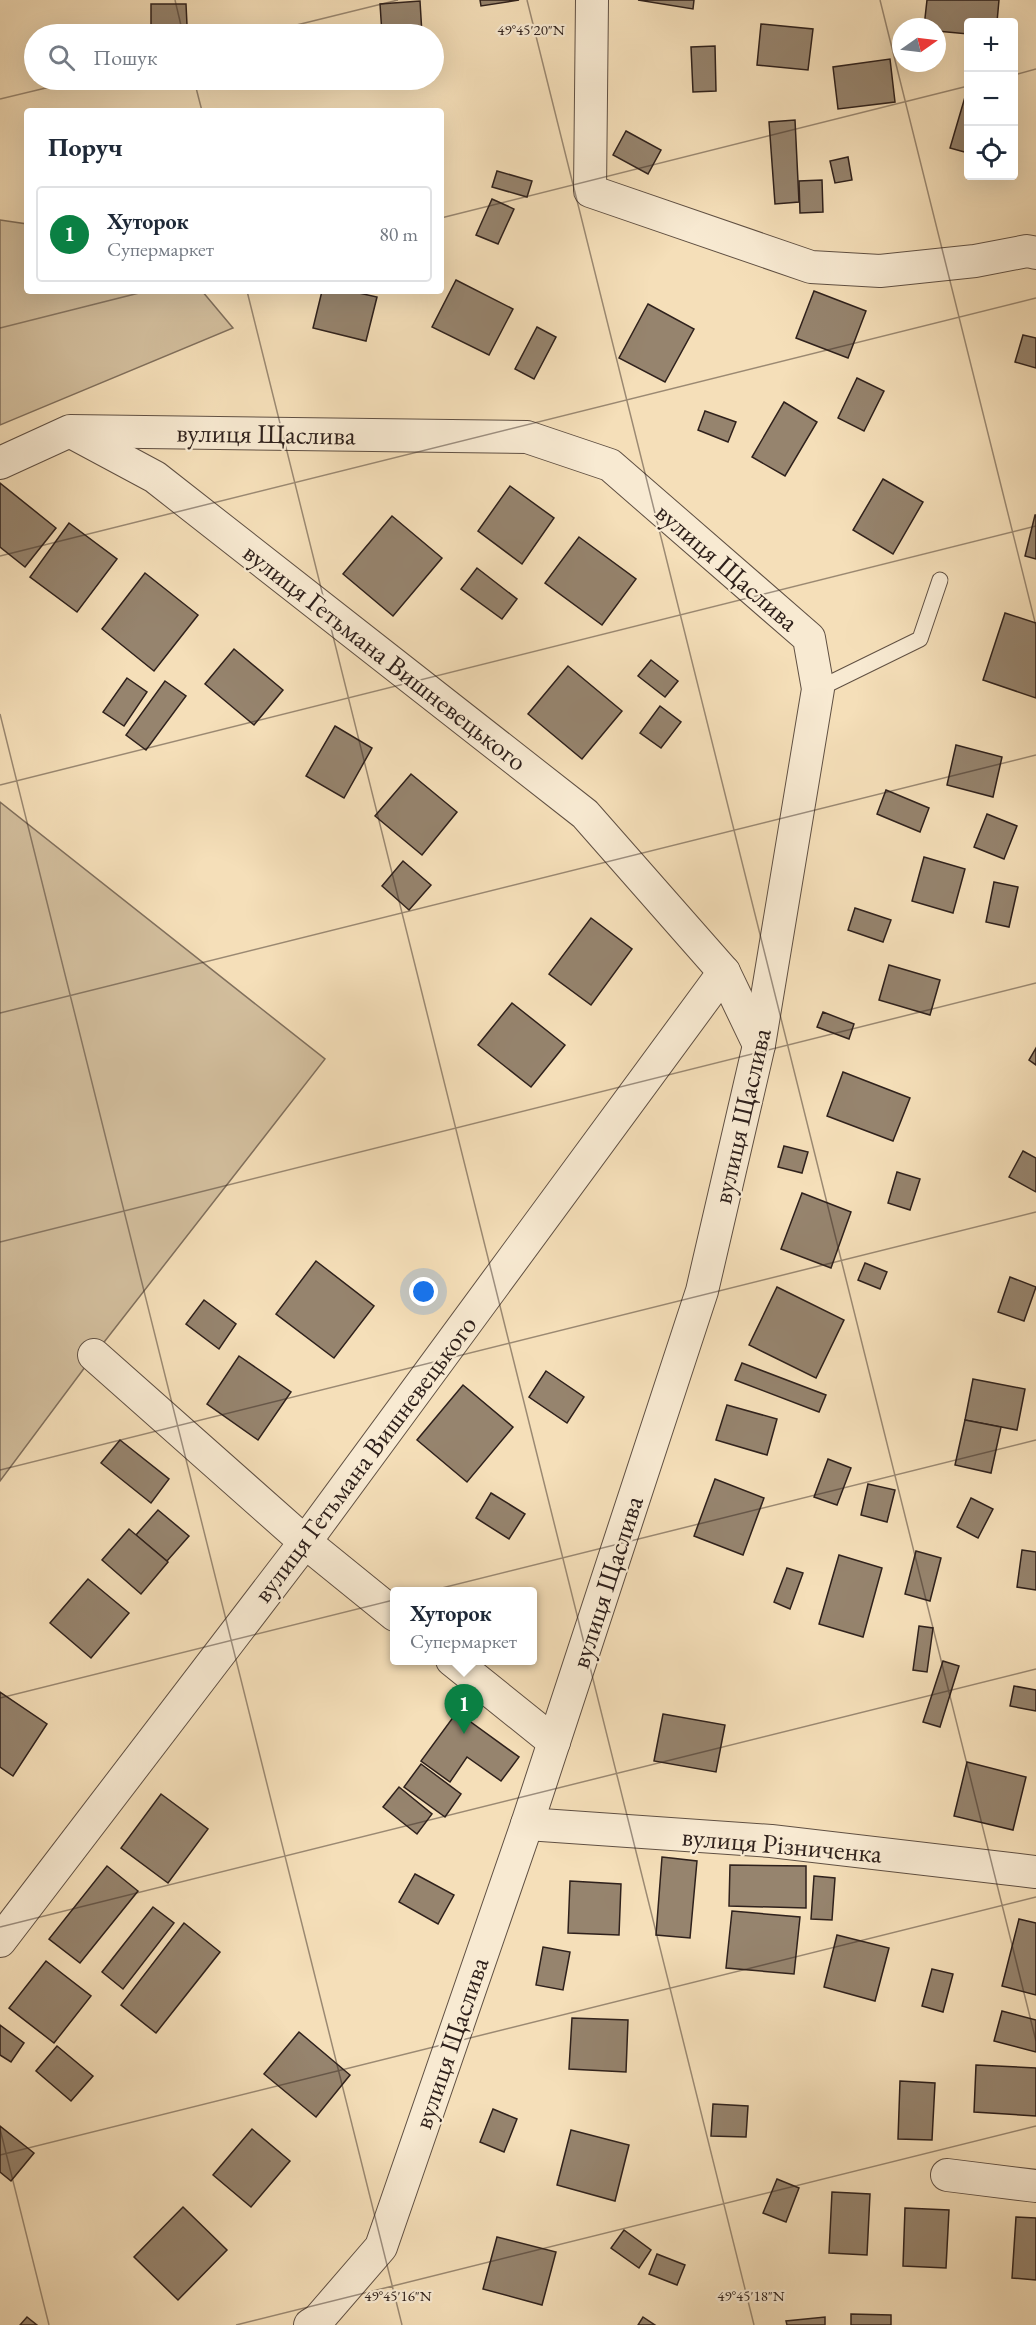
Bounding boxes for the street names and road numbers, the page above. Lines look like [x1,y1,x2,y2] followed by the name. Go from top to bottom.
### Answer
[176,414,356,453] street label: вулиця Щаслива
[648,495,807,639] street label: вулиця Щаслива
[236,535,534,778] street label: вулиця Гетьмана Вишневецького
[704,1024,779,1207] street label: вулиця Щаслива
[245,1308,484,1609] street label: вулиця Гетьмана Вишневецького
[562,1491,651,1672] street label: вулиця Щаслива
[680,1818,884,1871] street label: вулиця Різниченка
[405,1952,496,2133] street label: вулиця Щаслива

